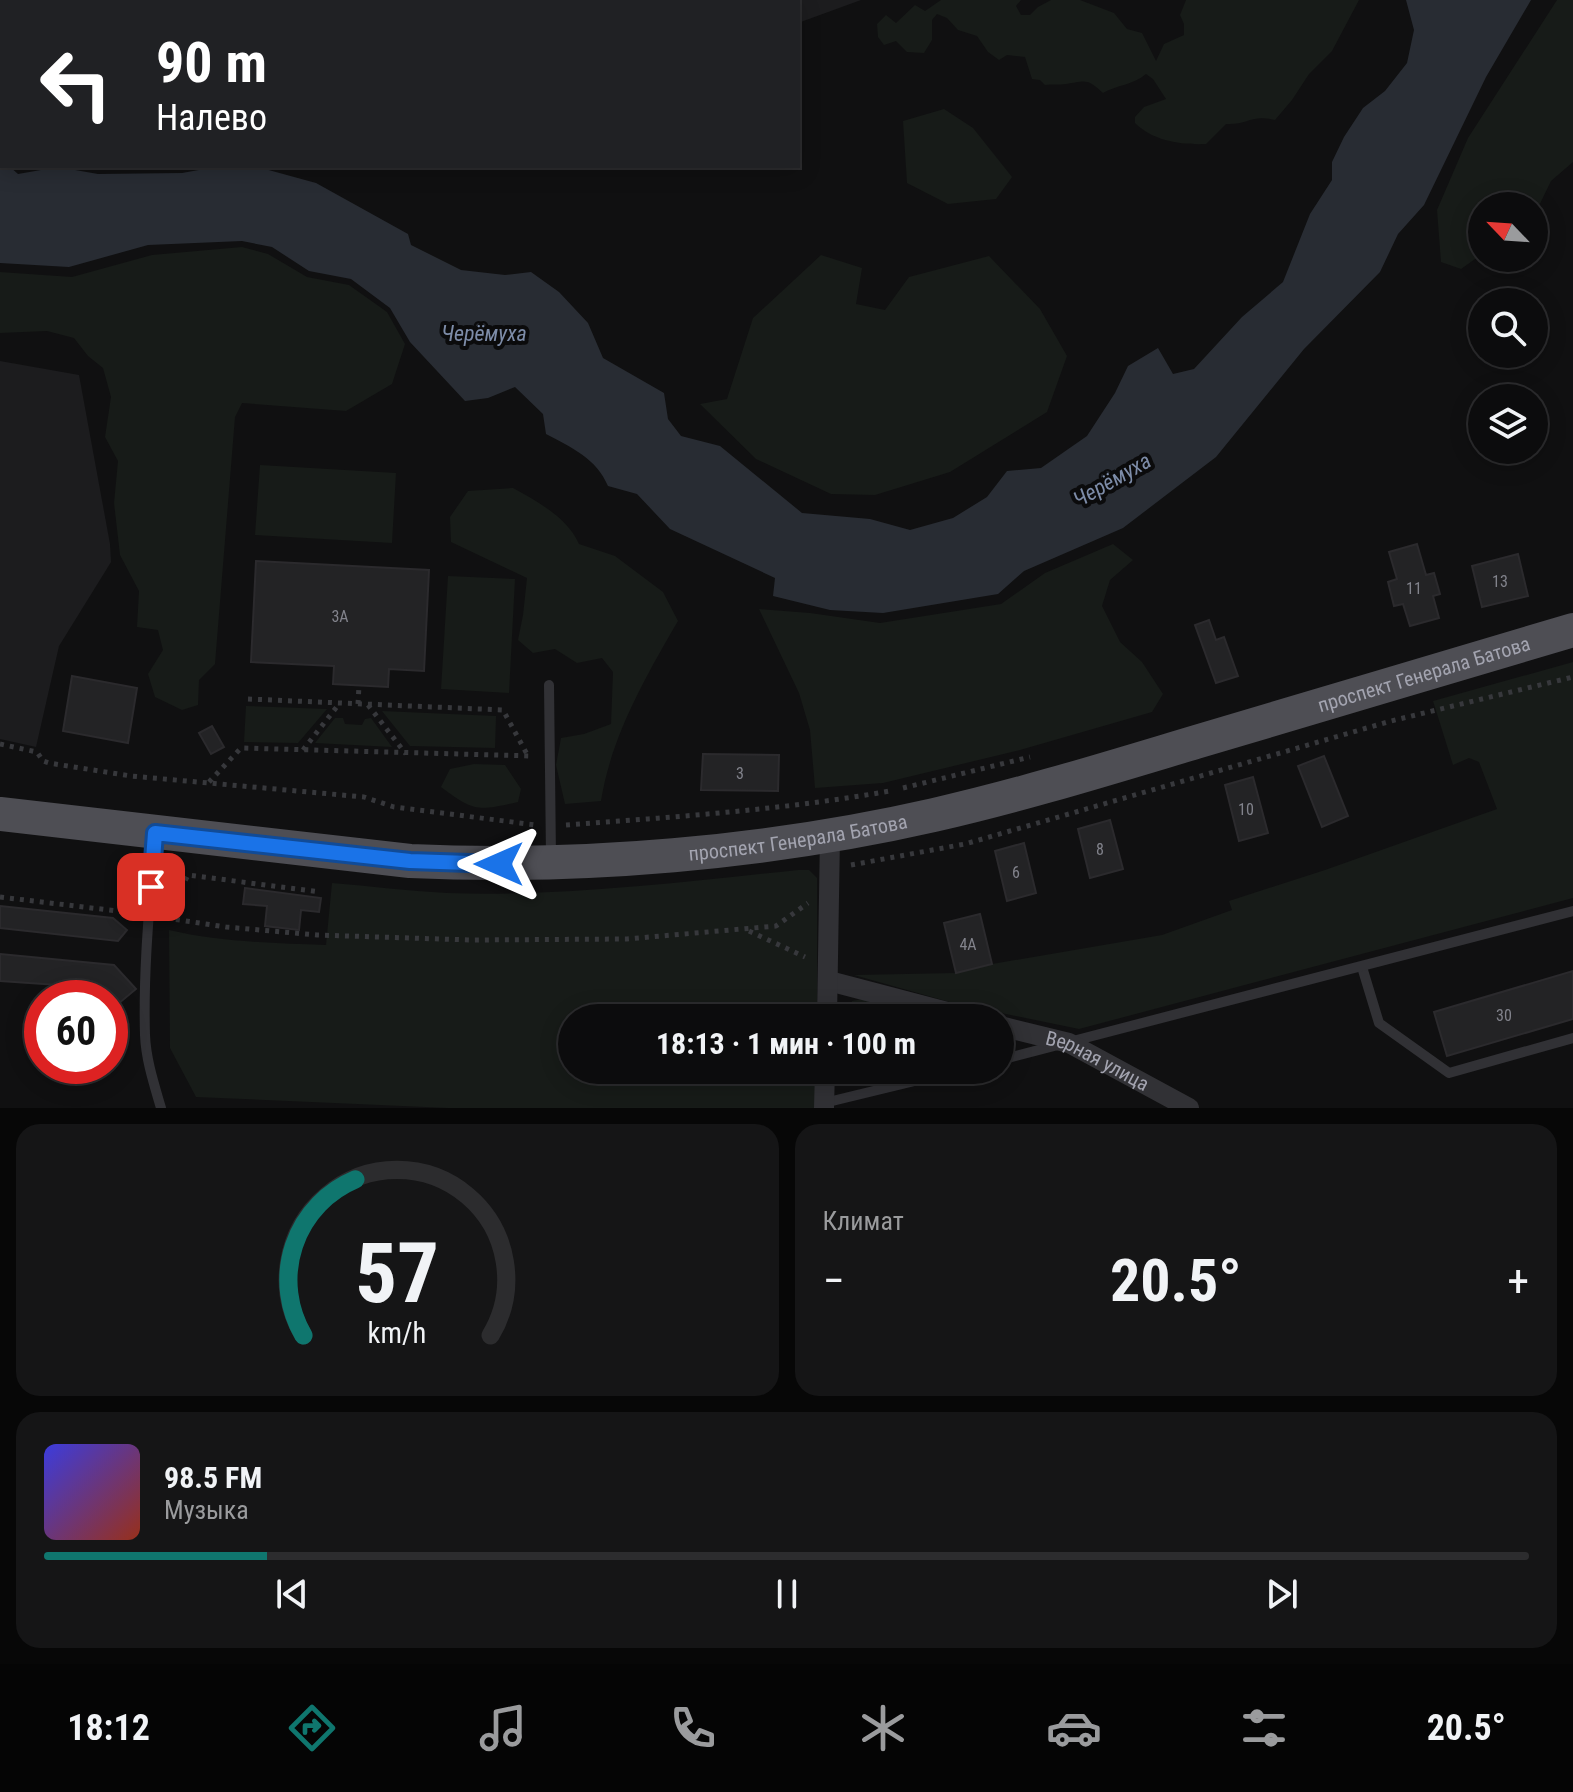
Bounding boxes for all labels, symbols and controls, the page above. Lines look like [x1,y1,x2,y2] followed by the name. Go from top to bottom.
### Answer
[156,30,267,96] text: 90 m
[24,32,128,136] icon: left
[156,97,267,139] text: Налево
[1468,192,1548,272] north arrow
[1468,192,1548,464] map controls
[1468,288,1548,368] button: search
[441,321,527,346] water label: Черёмуха
[1468,384,1548,464] button: layers
[1069,448,1155,512] water label: Черёмуха
[1492,572,1508,591] house number: 13
[1406,579,1422,598] house number: 11
[331,607,349,626] house number: 3А
[1315,631,1533,717] street label: проспект Генерала Батова
[736,764,744,783] house number: 3
[1238,800,1254,819] house number: 10
[688,809,909,866] street label: проспект Генерала Батова
[457,822,541,906] position arrow
[1096,840,1104,859] house number: 8
[117,853,185,921] pin
[1012,863,1020,882] house number: 6
[129,865,173,909] icon: arrive
[959,935,977,954] house number: 4А
[24,980,128,1084] speed limit sign: 60
[1496,1006,1512,1025] house number: 30
[656,1026,916,1061] text: 18:13 · 1 мин · 100 m
[1043,1026,1153,1096] street label: Верная улица
[823,1206,904,1236] text: Климат
[355,1225,439,1322] text: 57
[1110,1245,1242,1316] text: 20.5°
[823,1255,845,1307] text: −
[1507,1255,1529,1307] text: +
[368,1316,427,1350] text: km/h
[164,1460,262,1495] text: 98.5 FM
[164,1495,249,1525] text: Музыка
[270,1572,314,1616] icon: previous
[765,1572,809,1616] icon: pause
[1260,1572,1304,1616] icon: next
[284,1700,340,1756] icon: directions
[475,1700,531,1756] icon: music
[665,1700,721,1756] icon: phone
[855,1700,911,1756] icon: climate
[1046,1700,1102,1756] icon: car
[1236,1700,1292,1756] icon: filters
[67,1707,150,1749] text: 18:12
[1427,1707,1506,1749] text: 20.5°

